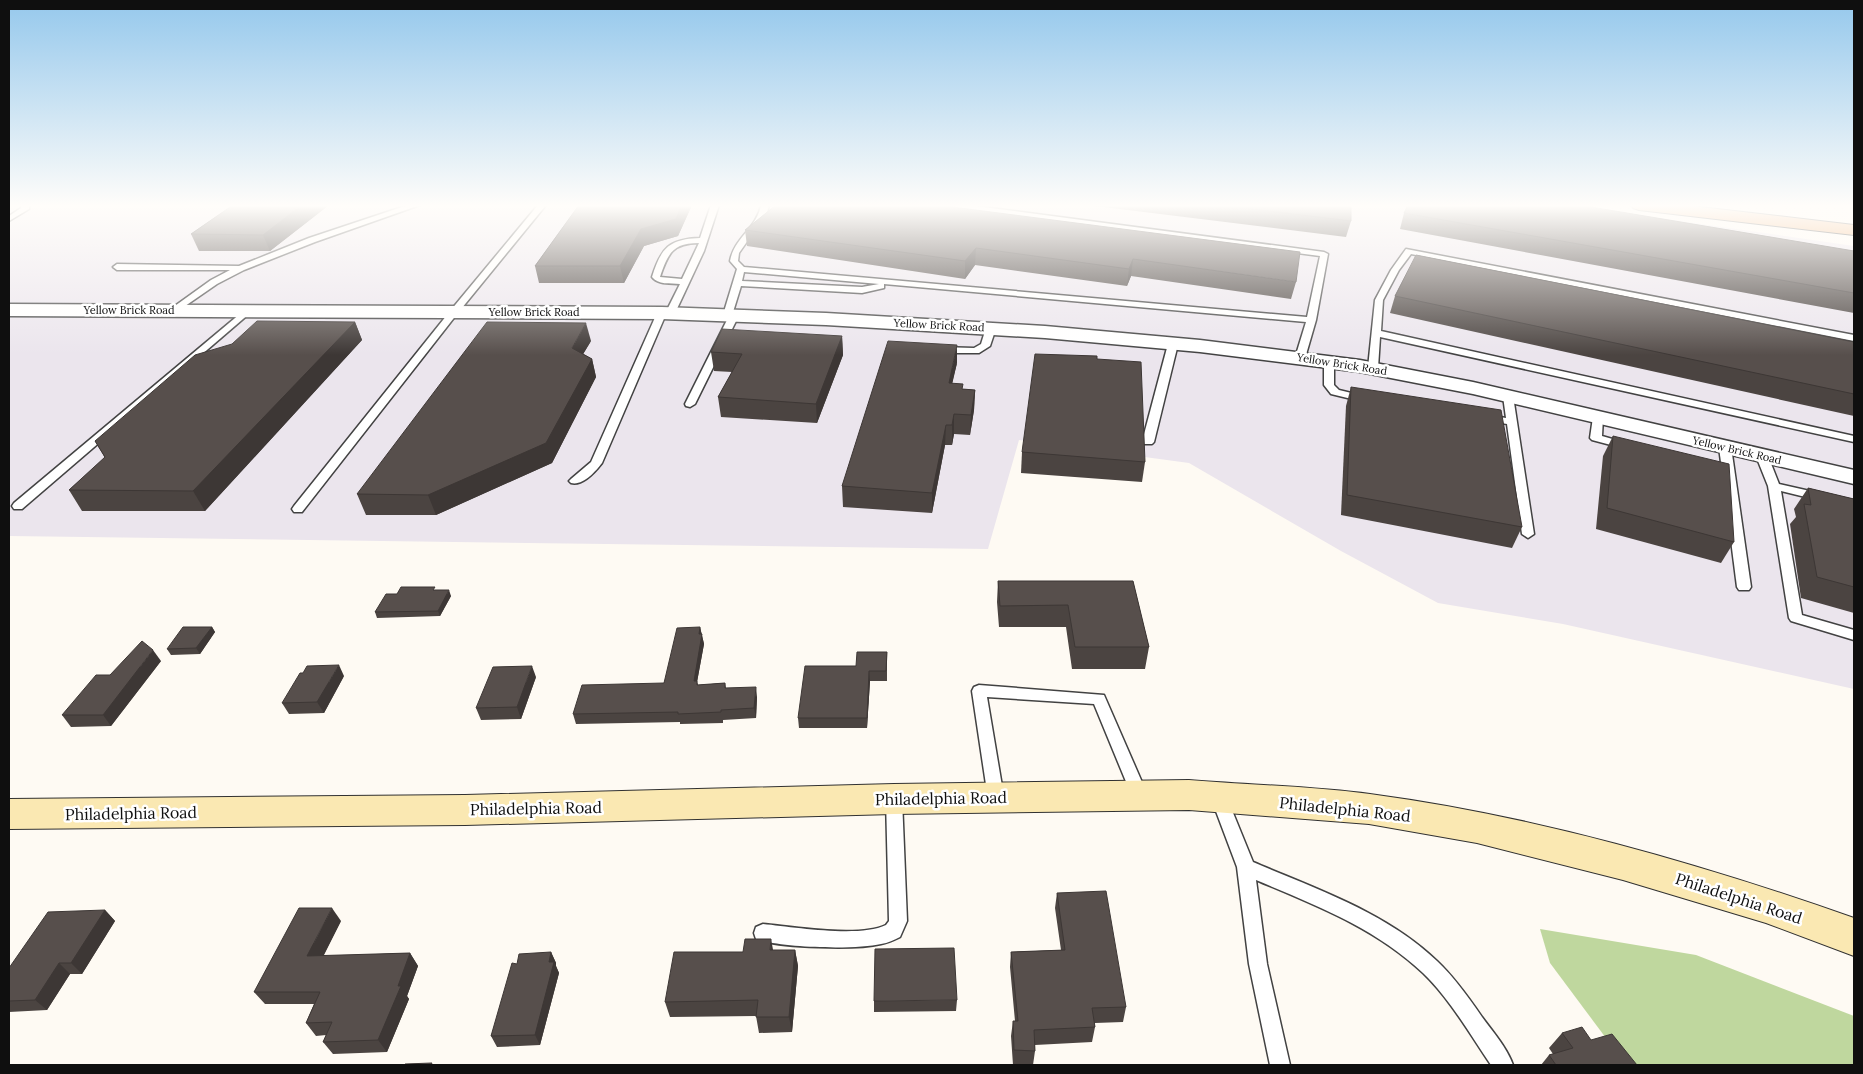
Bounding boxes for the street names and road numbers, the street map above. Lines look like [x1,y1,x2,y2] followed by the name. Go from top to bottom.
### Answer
[82,303,175,317] street label: Yellow Brick Road
[487,305,580,319] street label: Yellow Brick Road
[892,316,985,334] street label: Yellow Brick Road
[1295,350,1389,378] street label: Yellow Brick Road
[1690,433,1783,467] street label: Yellow Brick Road
[875,787,1008,809] street label: Philadelphia Road
[1278,792,1412,826] street label: Philadelphia Road
[470,797,603,819] street label: Philadelphia Road
[65,802,198,824] street label: Philadelphia Road
[1673,868,1805,928] street label: Philadelphia Road

